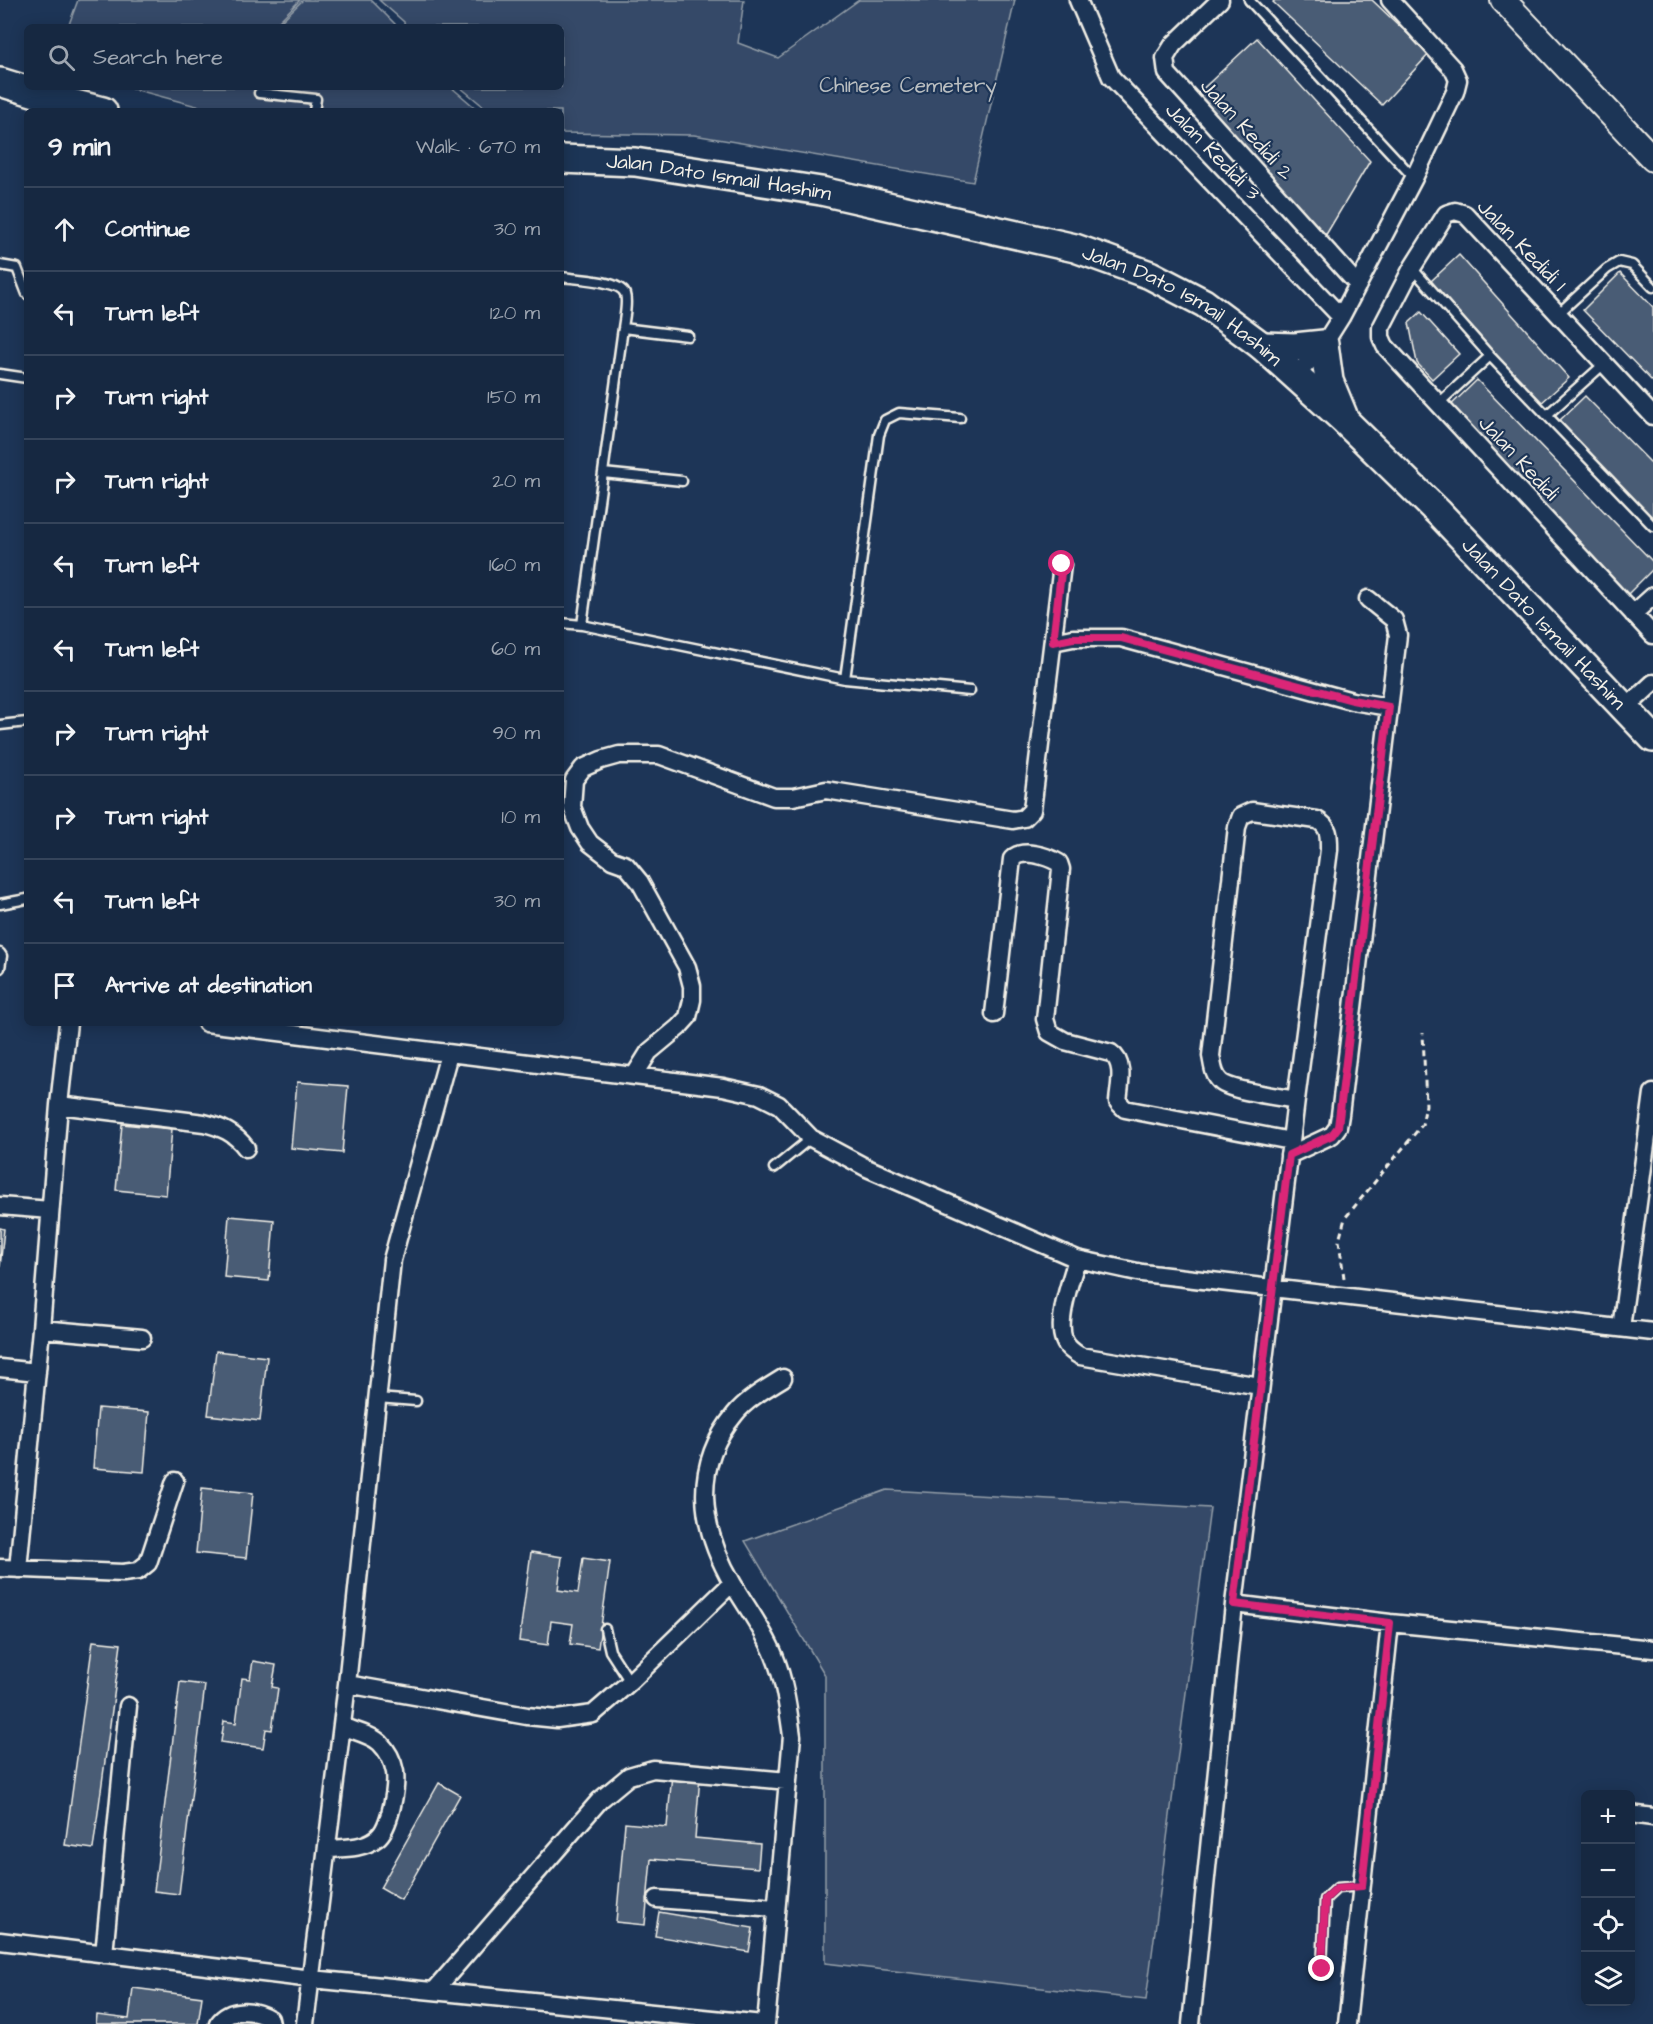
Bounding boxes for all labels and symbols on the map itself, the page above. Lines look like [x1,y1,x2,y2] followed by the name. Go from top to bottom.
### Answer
[819,71,997,102] park label: Chinese Cemetery
[1193,72,1300,186] street label: Jalan Kedidi 2
[1159,96,1267,207] street label: Jalan Kedidi 3
[606,147,835,208] street label: Jalan Dato Ismail Hashim
[1470,193,1573,298] street label: Jalan Kedidi 1
[1078,238,1289,373] street label: Jalan Dato Ismail Hashim
[1472,409,1566,507] street label: Jalan Kedidi
[1455,531,1633,716] street label: Jalan Dato Ismail Hashim
[1048,550,1074,576] route start
[1308,1955,1334,1981] route end

